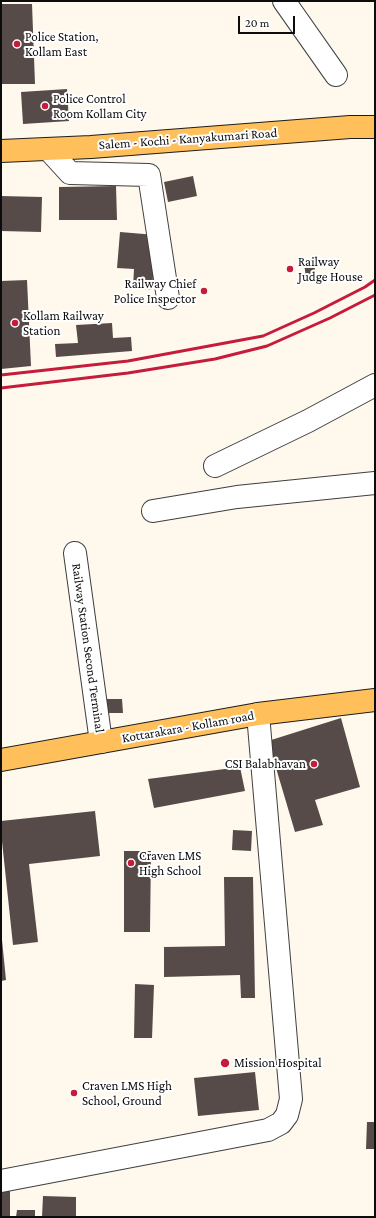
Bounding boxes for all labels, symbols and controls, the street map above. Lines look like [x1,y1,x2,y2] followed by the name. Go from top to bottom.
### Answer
[240,8,297,34] scale bar
[245,16,269,30] text: 20 m
[25,29,98,60] place label: Police Station, Kollam East
[12,39,22,49] marker: Police Station, Kollam East
[53,91,147,122] place label: Police Control Room Kollam City
[40,101,50,111] marker: Police Control Room Kollam City
[98,125,278,153] street label: Salem - Kochi - Kanyakumari Road
[298,254,363,285] place label: Railway Judge House
[285,264,295,274] marker: Railway Judge House
[114,276,196,307] place label: Railway Chief Police Inspector
[199,286,209,296] marker: Railway Chief Police Inspector
[23,308,104,339] place label: Kollam Railway Station
[10,318,20,328] marker: Kollam Railway Station
[68,562,108,734] street label: Railway Station Second Terminal
[121,708,255,746] street label: Kottarakara - Kollam road
[225,756,306,772] place label: CSI Balabhavan
[309,759,319,769] marker: CSI Balabhavan
[139,848,201,879] place label: Craven LMS High School
[126,858,136,868] marker: Craven LMS High School
[234,1055,322,1071] place label: Mission Hospital
[219,1057,231,1069] marker: Mission Hospital
[82,1078,172,1109] place label: Craven LMS High School, Ground
[69,1088,79,1098] marker: Craven LMS High School, Ground

